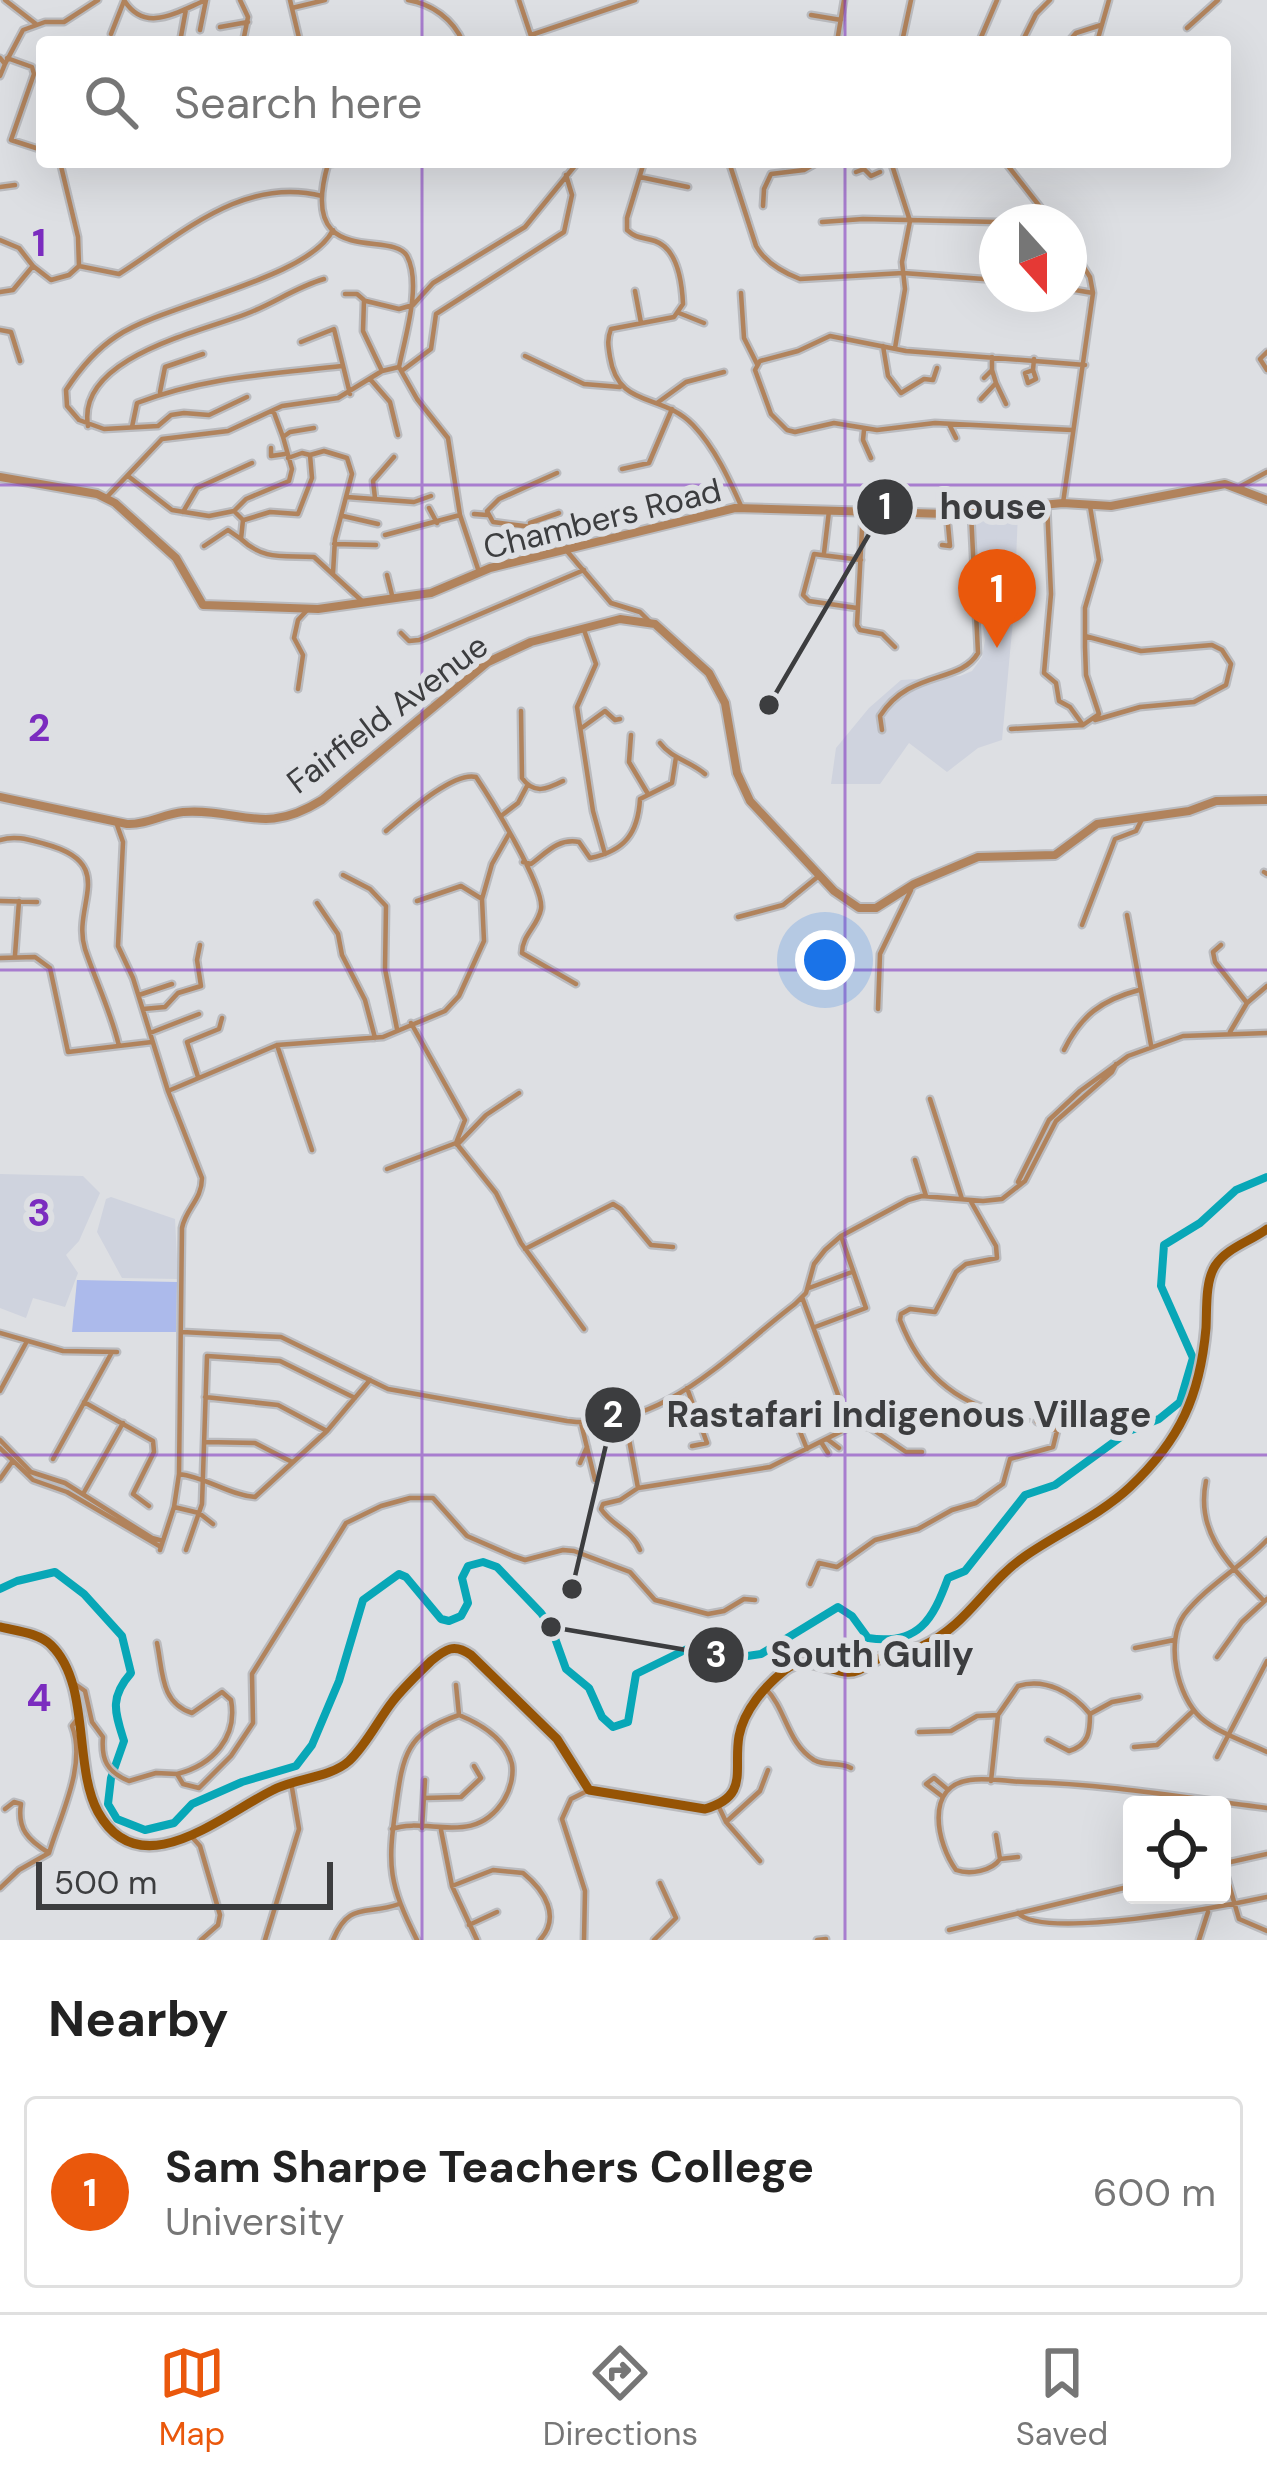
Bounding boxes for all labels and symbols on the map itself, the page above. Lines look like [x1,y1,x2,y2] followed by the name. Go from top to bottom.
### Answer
[979,204,1087,312] north arrow
[32,217,46,268] text: 1
[479,468,726,569] street label: Chambers Road
[855,471,1071,543] callout: house
[878,483,892,530] text: 1
[939,483,1047,530] text: house
[958,549,1036,648] pin: 1
[278,624,496,803] street label: Fairfield Avenue
[28,702,50,753] text: 2
[795,930,855,990] your location
[27,1187,51,1238] text: 3
[583,1379,1176,1451] callout: Rastafari Indigenous Village
[603,1391,623,1438] text: 2
[667,1391,1152,1438] text: Rastafari Indigenous Village
[686,1619,998,1691] callout: South Gully
[705,1631,727,1678] text: 3
[770,1631,974,1678] text: South Gully
[26,1672,52,1723] text: 4
[36,1856,333,1909] scale bar

